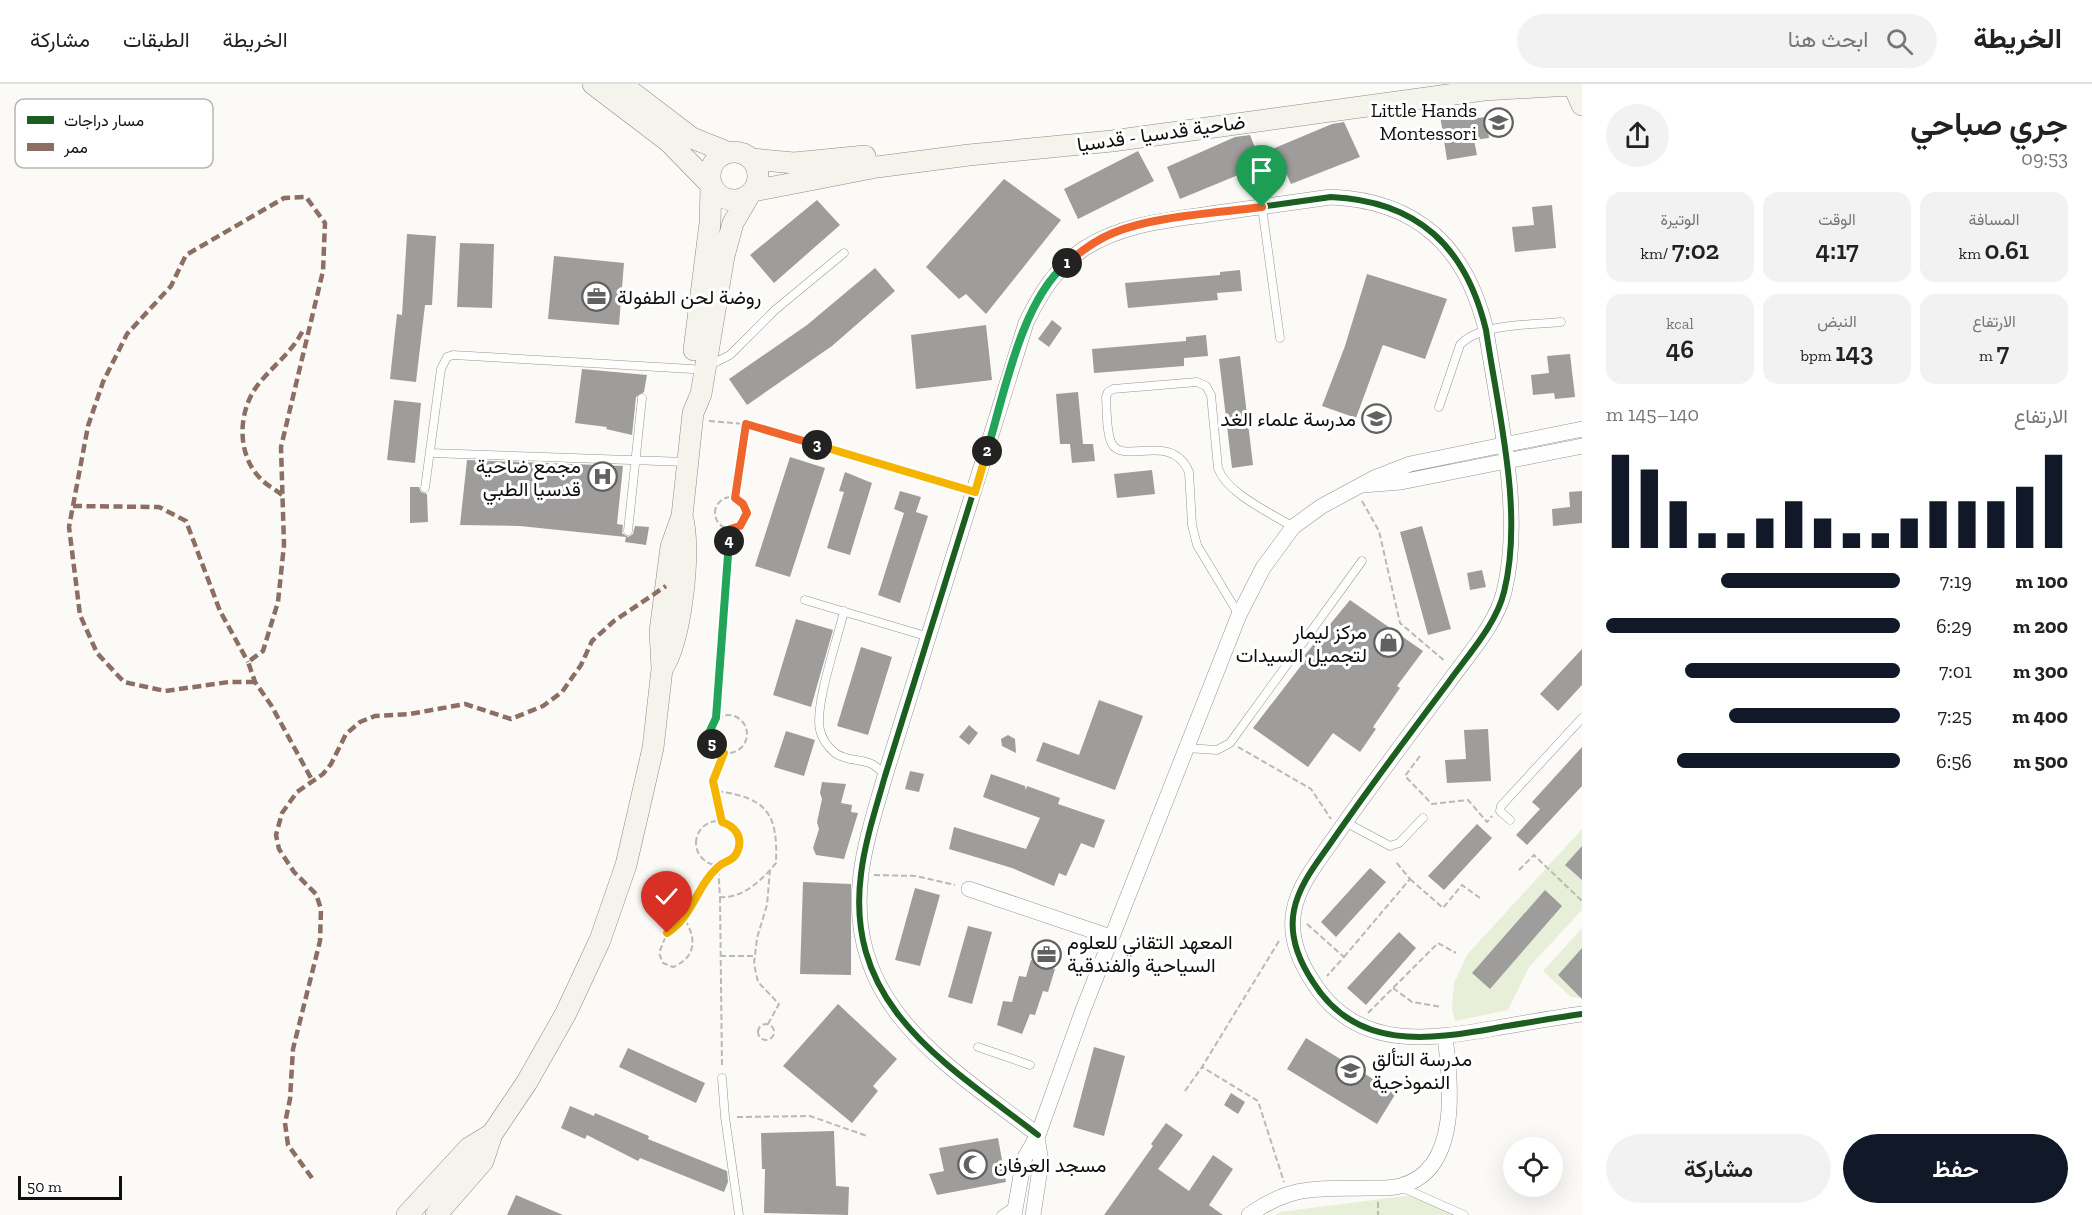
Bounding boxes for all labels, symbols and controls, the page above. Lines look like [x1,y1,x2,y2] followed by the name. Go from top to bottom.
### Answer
[1517,14,1937,68] search box
[1973,22,2062,55] text: الخريطة
[1883,25,1916,58] icon: search
[1788,26,1868,53] text: ابحث هنا
[30,27,90,52] text: مشاركة
[123,27,190,52] text: الطبقات
[223,27,288,52] text: الخريطة
[1371,98,1477,145] place label: Little Hands Montessori
[15,99,213,168] legend
[1606,104,1669,167] button: share
[1910,104,2068,143] text: جري صباحي
[1482,106,1514,138] school or university icon: Little Hands Montessori
[1075,109,1247,157] street label: ضاحية قدسيا - قدسيا
[64,111,144,131] text: مسار دراجات
[63,138,88,158] text: ممر
[1236,145,1287,207] pin
[2021,146,2068,170] text: 09:53
[1245,154,1278,187] icon: arrive
[1660,210,1700,229] text: الوتيرة
[1818,210,1856,229] text: الوقت
[1969,210,2019,229] text: المسافة
[1672,234,1719,266] text: 7:02
[1815,234,1859,266] text: 4:17
[1985,234,2029,266] text: 0.61
[1641,244,1672,263] text: /km
[1959,244,1985,263] text: km
[1052,248,1082,278] pin: 1
[1064,253,1070,272] text: 1
[580,281,612,313] office icon: روضة لحن الطفولة
[617,285,761,310] place label: روضة لحن الطفولة
[1817,312,1857,331] text: النبض
[1972,312,2016,331] text: الارتفاع
[1666,314,1694,333] text: kcal
[1666,333,1694,365] text: 46
[1835,336,1874,368] text: 143
[1996,336,2009,368] text: 7
[1800,346,1835,365] text: bpm
[1979,346,1996,365] text: m
[1606,402,1699,426] text: 140–145 m
[1361,403,1393,435] school or university icon: مدرسة علماء الغد
[2014,404,2068,428] text: الارتفاع
[1220,407,1356,432] place label: مدرسة علماء الغد
[802,430,832,460] pin: 3
[813,435,821,454] text: 3
[972,436,1002,466] pin: 2
[983,441,991,460] text: 2
[476,454,581,506] place label: مجمع ضاحية قدسيا الطبي
[586,461,618,493] hospital icon: مجمع ضاحية قدسيا الطبي
[714,526,744,556] pin: 4
[724,531,734,550] text: 4
[1940,569,1972,593] text: 7:19
[2016,569,2068,593] text: 100 m
[1936,614,1972,638] text: 6:29
[2013,614,2068,638] text: 200 m
[1236,620,1367,667] place label: مركز ليمار لتجميل السيدات
[1372,627,1404,659] shop icon: مركز ليمار لتجميل السيدات
[1939,659,1972,683] text: 7:01
[2013,659,2068,683] text: 300 m
[1938,704,1972,728] text: 7:25
[2012,704,2068,728] text: 400 m
[697,729,727,759] pin: 5
[708,734,716,753] text: 5
[1936,749,1972,773] text: 6:56
[2013,749,2068,773] text: 500 m
[641,871,692,933] pin
[650,880,683,913] icon: check
[1067,930,1233,978] place label: المعهد التقاني للعلوم السياحية والفندقية
[1030,938,1062,970] office icon: المعهد التقاني للعلوم السياحية والفندقية
[1372,1047,1472,1095] place label: مدرسة التألق النموذجية
[1335,1054,1367,1086] school or university icon: مدرسة التألق النموذجية
[1606,1134,1831,1203] button: مشاركة
[1843,1134,2068,1203] button: حفظ
[1503,1137,1563,1197] map controls
[1503,1137,1563,1197] button: locate
[957,1149,989,1181] mosque icon: مسجد العرفان
[994,1153,1106,1178] place label: مسجد العرفان
[18,1173,122,1200] scale bar
[27,1177,62,1196] text: 50 m

